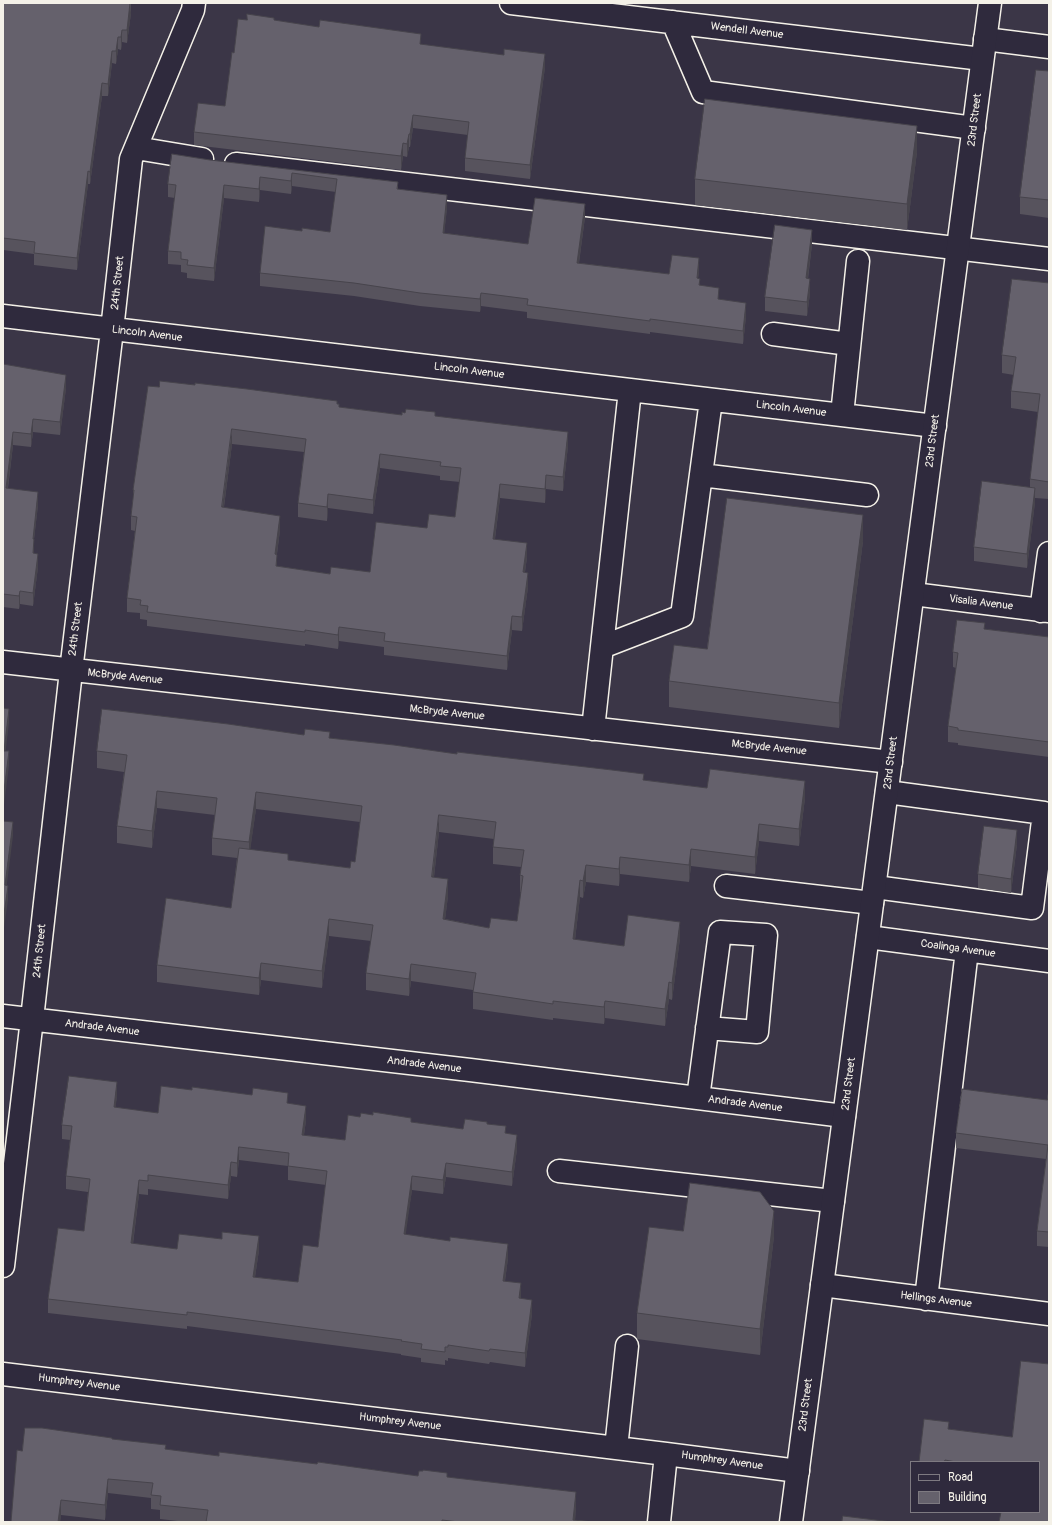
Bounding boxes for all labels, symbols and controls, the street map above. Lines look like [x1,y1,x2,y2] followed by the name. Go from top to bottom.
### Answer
[710,20,784,42] street label: Wendell Avenue
[965,93,985,147] street label: 23rd Street
[109,255,127,311] street label: 24th Street
[111,323,183,345] street label: Lincoln Avenue
[433,360,505,382] street label: Lincoln Avenue
[755,398,827,420] street label: Lincoln Avenue
[923,414,943,468] street label: 23rd Street
[948,593,1014,613] street label: Visalia Avenue
[66,601,86,657] street label: 24th Street
[87,666,163,688] street label: McBryde Avenue
[409,702,485,724] street label: McBryde Avenue
[881,736,901,790] street label: 23rd Street
[731,737,807,759] street label: McBryde Avenue
[31,923,49,979] street label: 24th Street
[920,937,996,961] street label: Coalinga Avenue
[64,1017,140,1039] street label: Andrade Avenue
[386,1054,462,1076] street label: Andrade Avenue
[839,1057,859,1111] street label: 23rd Street
[707,1093,783,1115] street label: Andrade Avenue
[900,1289,972,1311] street label: Hellings Avenue
[37,1371,121,1395] street label: Humphrey Avenue
[796,1378,816,1432] street label: 23rd Street
[358,1410,442,1434] street label: Humphrey Avenue
[680,1449,764,1473] street label: Humphrey Avenue
[910,1461,1040,1513] legend
[948,1470,973,1485] text: Road
[948,1490,987,1505] text: Building

